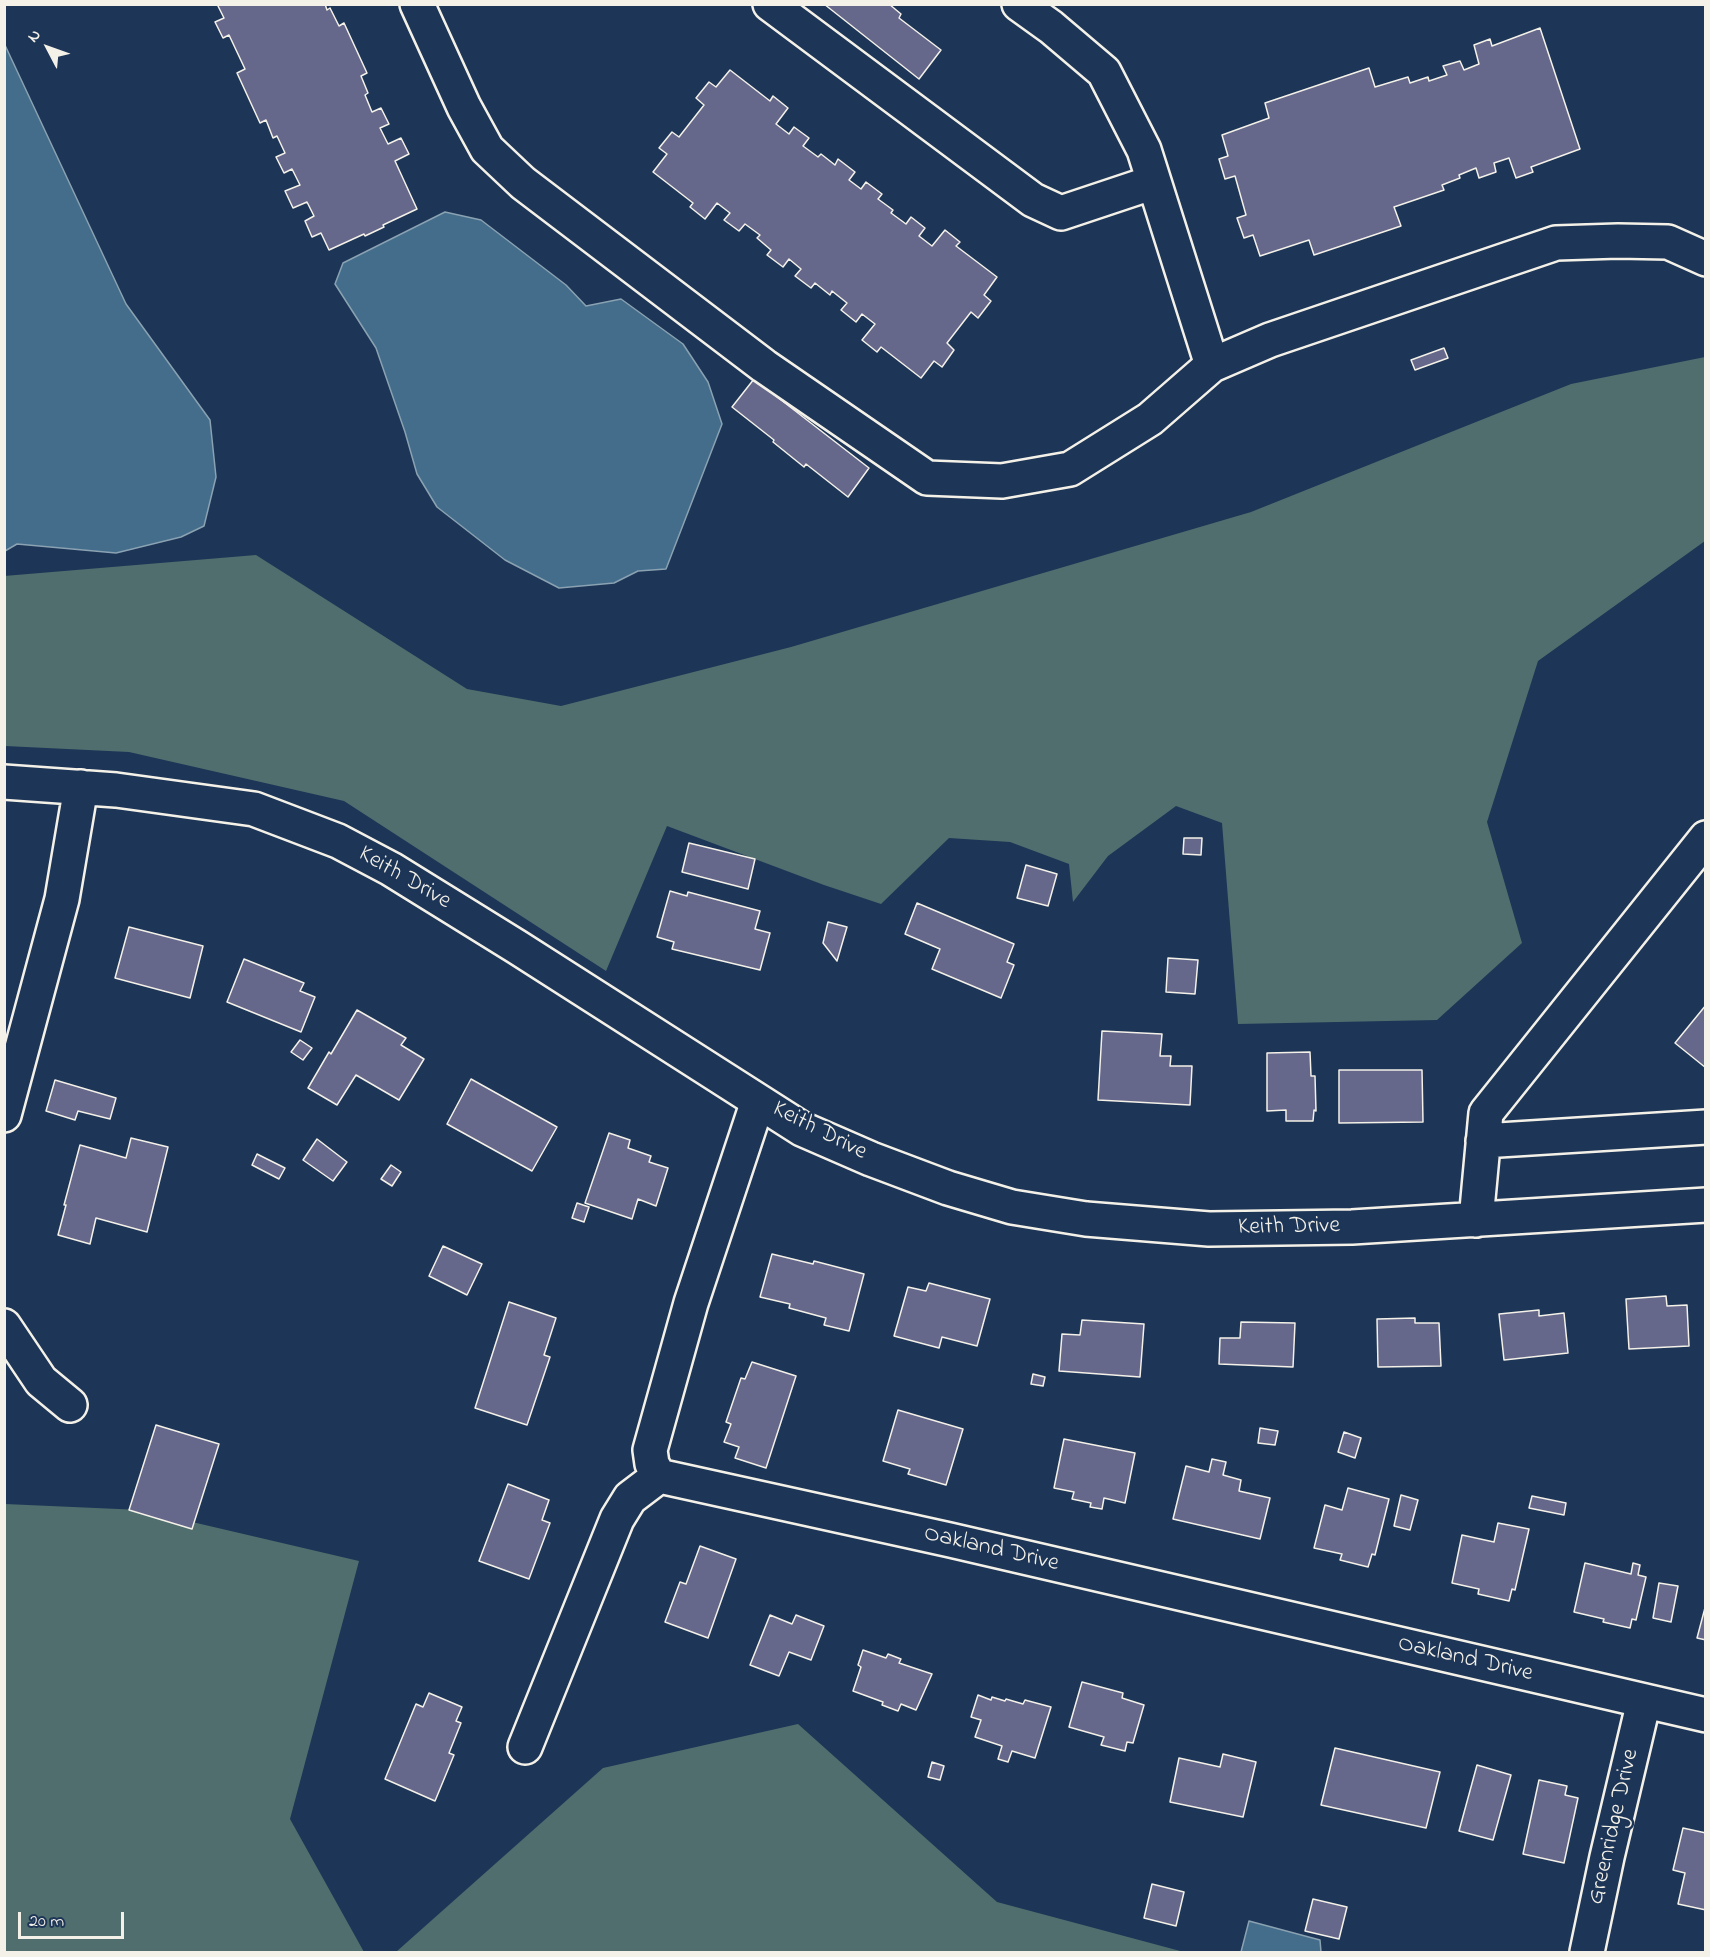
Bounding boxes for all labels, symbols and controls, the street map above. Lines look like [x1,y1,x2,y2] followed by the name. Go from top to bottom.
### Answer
[18,18,78,78] north arrow
[22,24,47,48] text: N
[353,841,455,917] street label: Keith Drive
[767,1096,871,1168] street label: Keith Drive
[1238,1213,1340,1243] street label: Keith Drive
[921,1520,1061,1580] street label: Oakland Drive
[1395,1630,1535,1690] street label: Oakland Drive
[1583,1746,1647,1908] street label: Greenridge Drive
[21,1900,128,1938] scale bar
[29,1909,64,1935] text: 20 m

